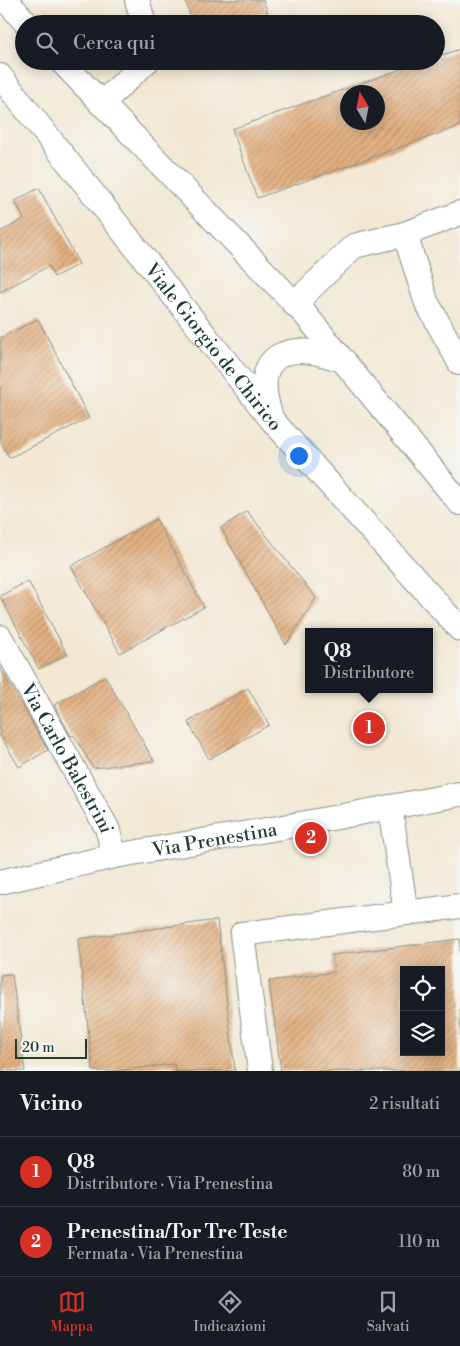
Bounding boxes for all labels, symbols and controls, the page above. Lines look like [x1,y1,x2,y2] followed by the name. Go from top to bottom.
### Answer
[15,15,445,70] search box
[33,29,61,57] icon: search
[73,31,156,55] text: Cerca qui
[340,85,385,130] north arrow
[139,258,287,436] street label: Viale Giorgio de Chirico
[286,443,312,469] your location
[305,628,433,693] popup
[324,639,351,663] text: Q8
[324,663,414,683] text: Distributore
[15,678,119,836] street label: Via Carlo Balestrini
[353,709,385,747] pin: 1
[149,817,279,863] street label: Via Prenestina
[295,819,327,857] pin: 2
[400,966,445,1056] map controls
[400,966,445,1011] button: locate
[400,1011,445,1056] button: layers
[15,1036,88,1059] scale bar
[22,1039,54,1057] text: 20 m
[20,1091,83,1117] text: Vicino
[369,1094,440,1114] text: 2 risultati
[67,1150,95,1174] text: Q8
[32,1162,40,1182] text: 1
[402,1162,440,1182] text: 80 m
[67,1174,273,1194] text: Distributore · Via Prenestina
[67,1220,288,1244] text: Prenestina/Tor Tre Teste
[31,1232,41,1252] text: 2
[398,1232,440,1252] text: 110 m
[67,1244,243,1264] text: Fermata · Via Prenestina
[50,1288,93,1336] tab: Mappa
[194,1288,266,1336] tab: Indicazioni
[367,1288,410,1336] tab: Salvati

